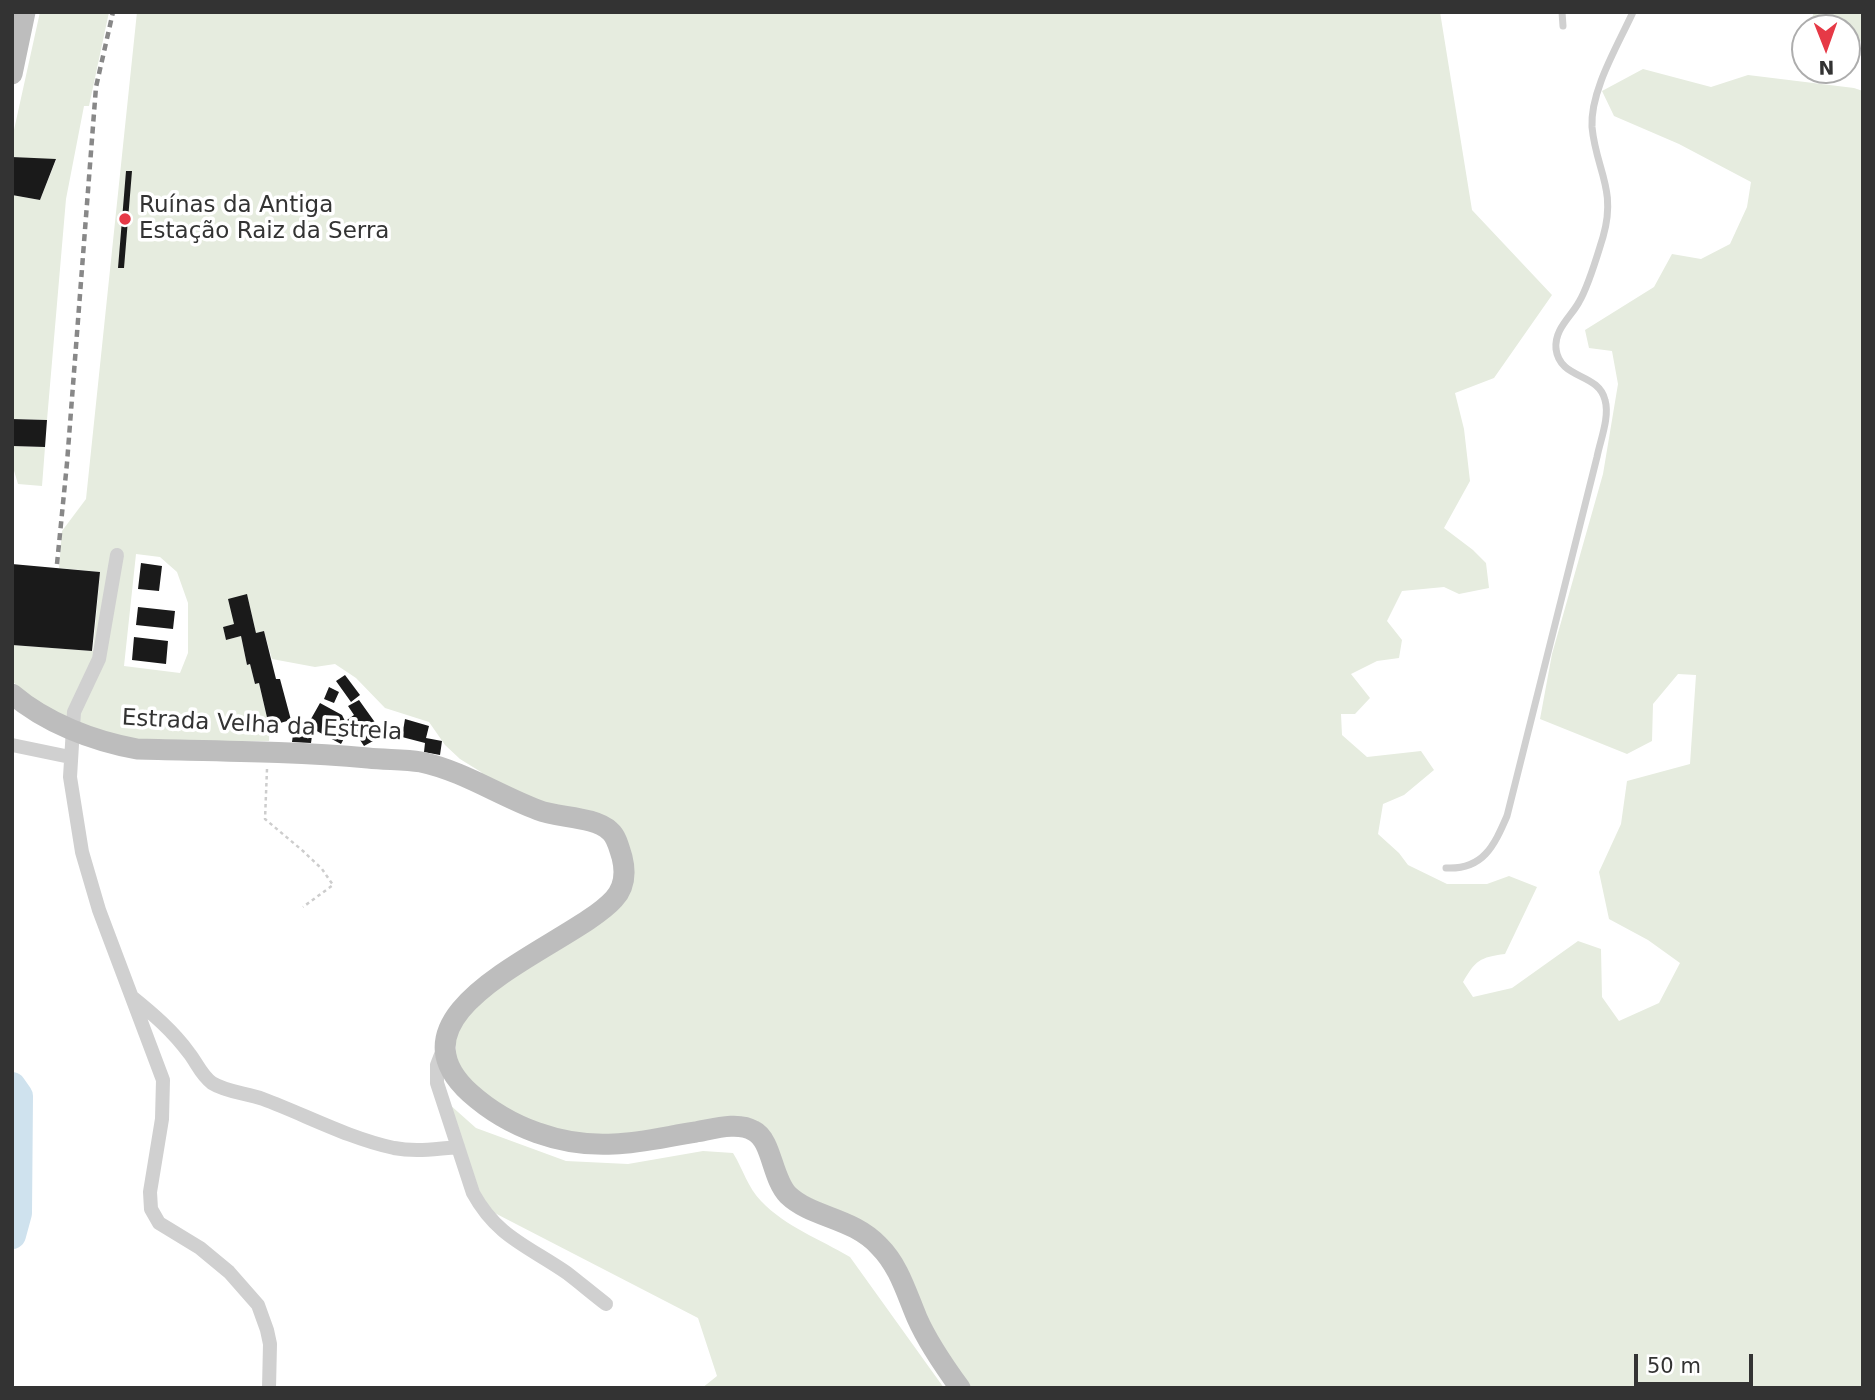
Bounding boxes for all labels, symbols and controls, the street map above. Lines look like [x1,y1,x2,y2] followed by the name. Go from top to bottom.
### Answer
[1791,14,1861,84] north arrow
[1818,57,1834,79] text: N
[139,192,389,246] place label: Ruínas da Antiga Estação Raiz da Serra
[117,211,133,227] marker: Ruínas da Antiga Estação Raiz da Serra
[121,705,403,747] street label: Estrada Velha da Estrela
[1637,1340,1756,1384] scale bar
[1647,1354,1701,1378] text: 50 m

